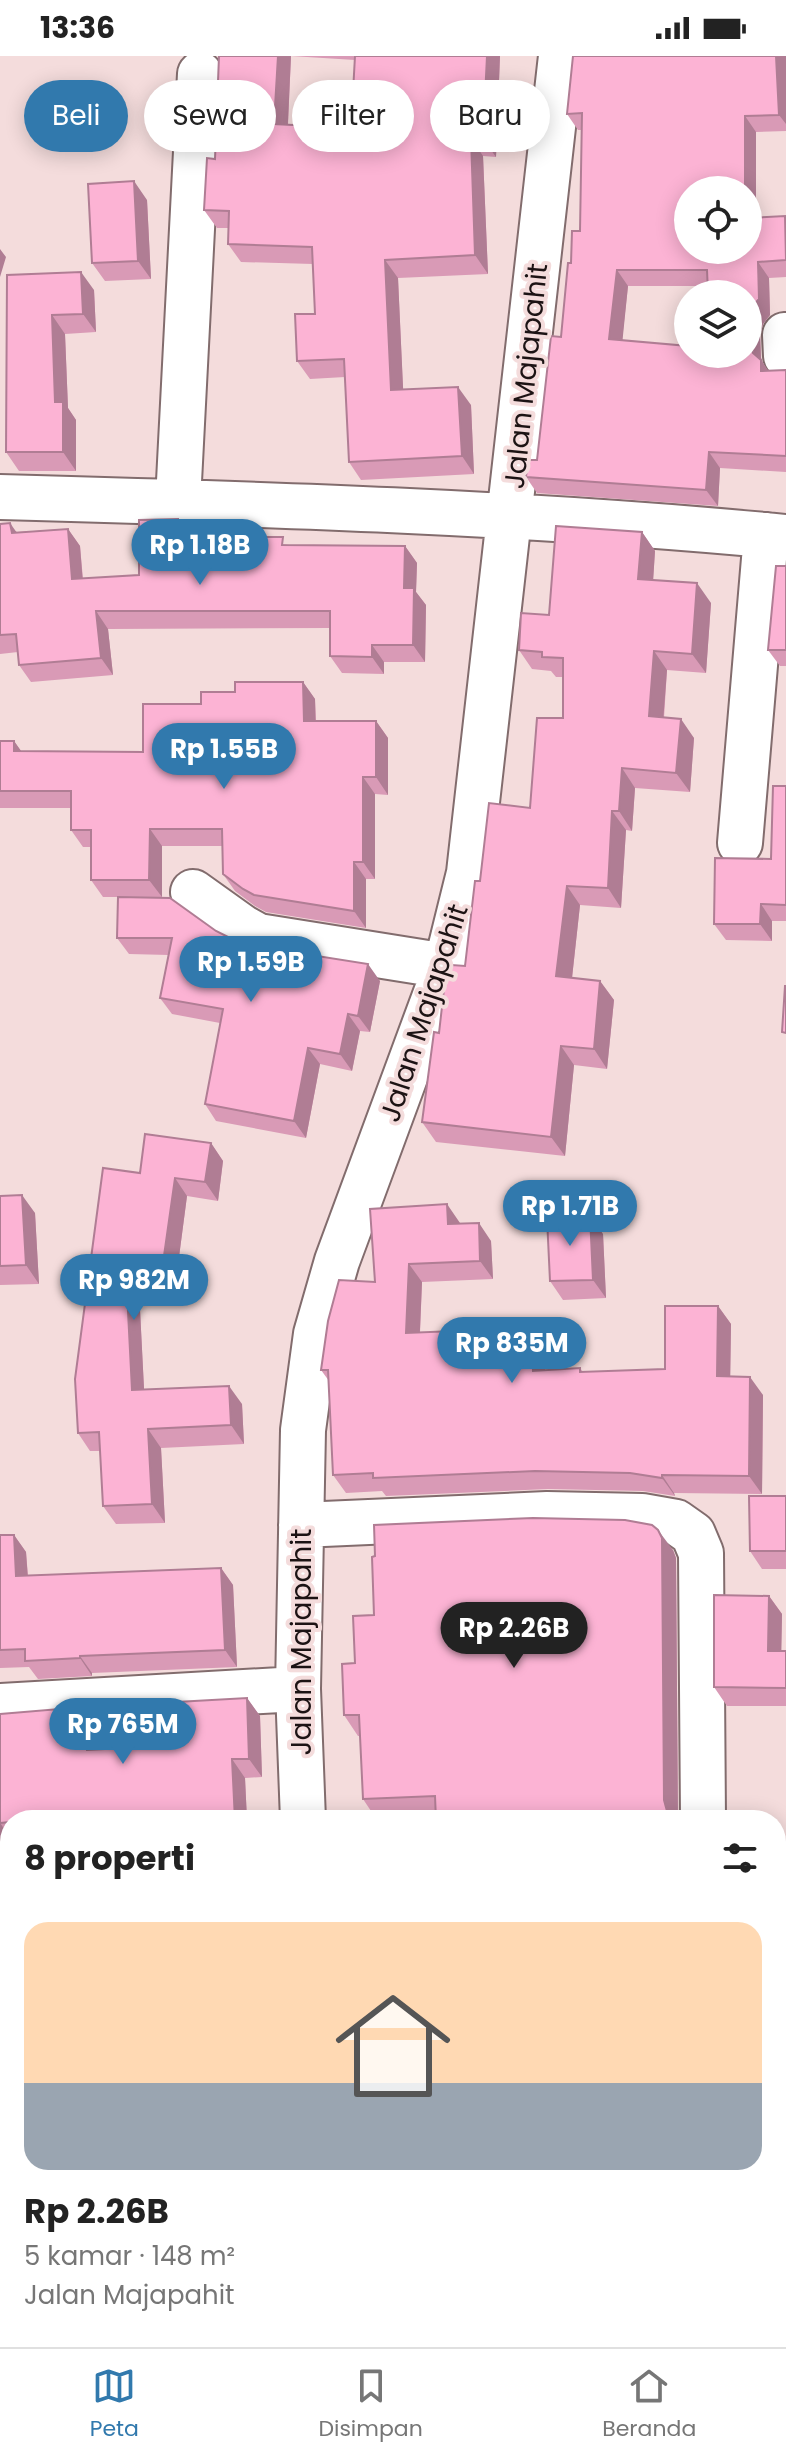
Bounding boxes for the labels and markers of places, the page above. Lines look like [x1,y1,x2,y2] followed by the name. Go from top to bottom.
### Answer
[117,519,283,587] pin: Rp 1.18B
[141,723,307,791] pin: Rp 1.55B
[168,936,334,1004] pin: Rp 1.59B
[487,1180,653,1248] pin: Rp 1.71B
[60,1254,208,1322] pin: Rp 982M
[438,1317,586,1385] pin: Rp 835M
[431,1602,597,1670] pin: Rp 2.26B
[49,1698,197,1766] pin: Rp 765M

